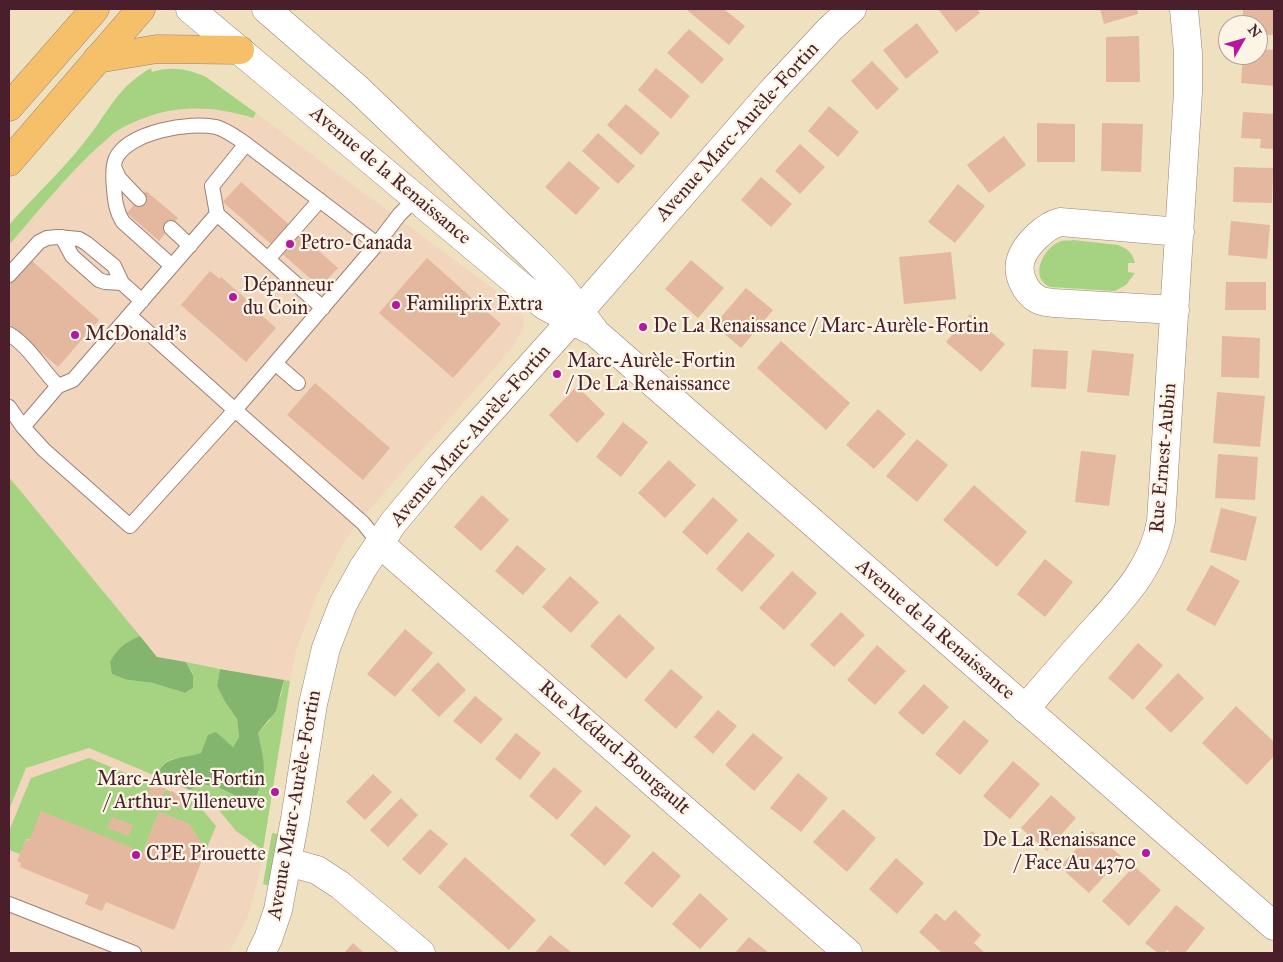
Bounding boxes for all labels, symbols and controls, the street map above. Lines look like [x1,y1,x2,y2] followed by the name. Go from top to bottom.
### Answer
[1218,15,1268,65] north arrow
[1244,21,1265,41] text: N
[651,38,825,226] street label: Avenue Marc-Aurèle-Fortin
[305,102,475,250] street label: Avenue de la Renaissance
[300,232,412,256] place label: Petro-Canada
[284,238,296,250] marker: Petro-Canada
[243,274,334,321] place label: Dépanneur du Coin
[227,291,239,303] marker: Dépanneur du Coin
[406,293,543,317] place label: Familiprix Extra
[390,299,402,311] marker: Familiprix Extra
[653,315,989,339] place label: De La Renaissance / Marc-Aurèle-Fortin
[637,321,649,333] marker: De La Renaissance / Marc-Aurèle-Fortin
[85,323,187,347] place label: McDonald's
[69,329,81,341] marker: McDonald's
[386,340,556,532] street label: Avenue Marc-Aurèle-Fortin
[567,350,735,397] place label: Marc-Aurèle-Fortin / De La Renaissance
[551,368,563,380] marker: Marc-Aurèle-Fortin / De La Renaissance
[1145,382,1183,534] street label: Rue Ernest-Aubin
[851,554,1019,706] street label: Avenue de la Renaissance
[533,676,695,820] street label: Rue Médard-Bourgault
[263,688,327,922] street label: Avenue Marc-Aurèle-Fortin
[97,768,265,815] place label: Marc-Aurèle-Fortin / Arthur-Villeneuve
[269,786,281,798] marker: Marc-Aurèle-Fortin / Arthur-Villeneuve
[982,829,1136,876] place label: De La Renaissance / Face Au 4370
[146,843,266,867] place label: CPE Pirouette
[1140,847,1152,859] marker: De La Renaissance / Face Au 4370
[130,849,142,861] marker: CPE Pirouette

